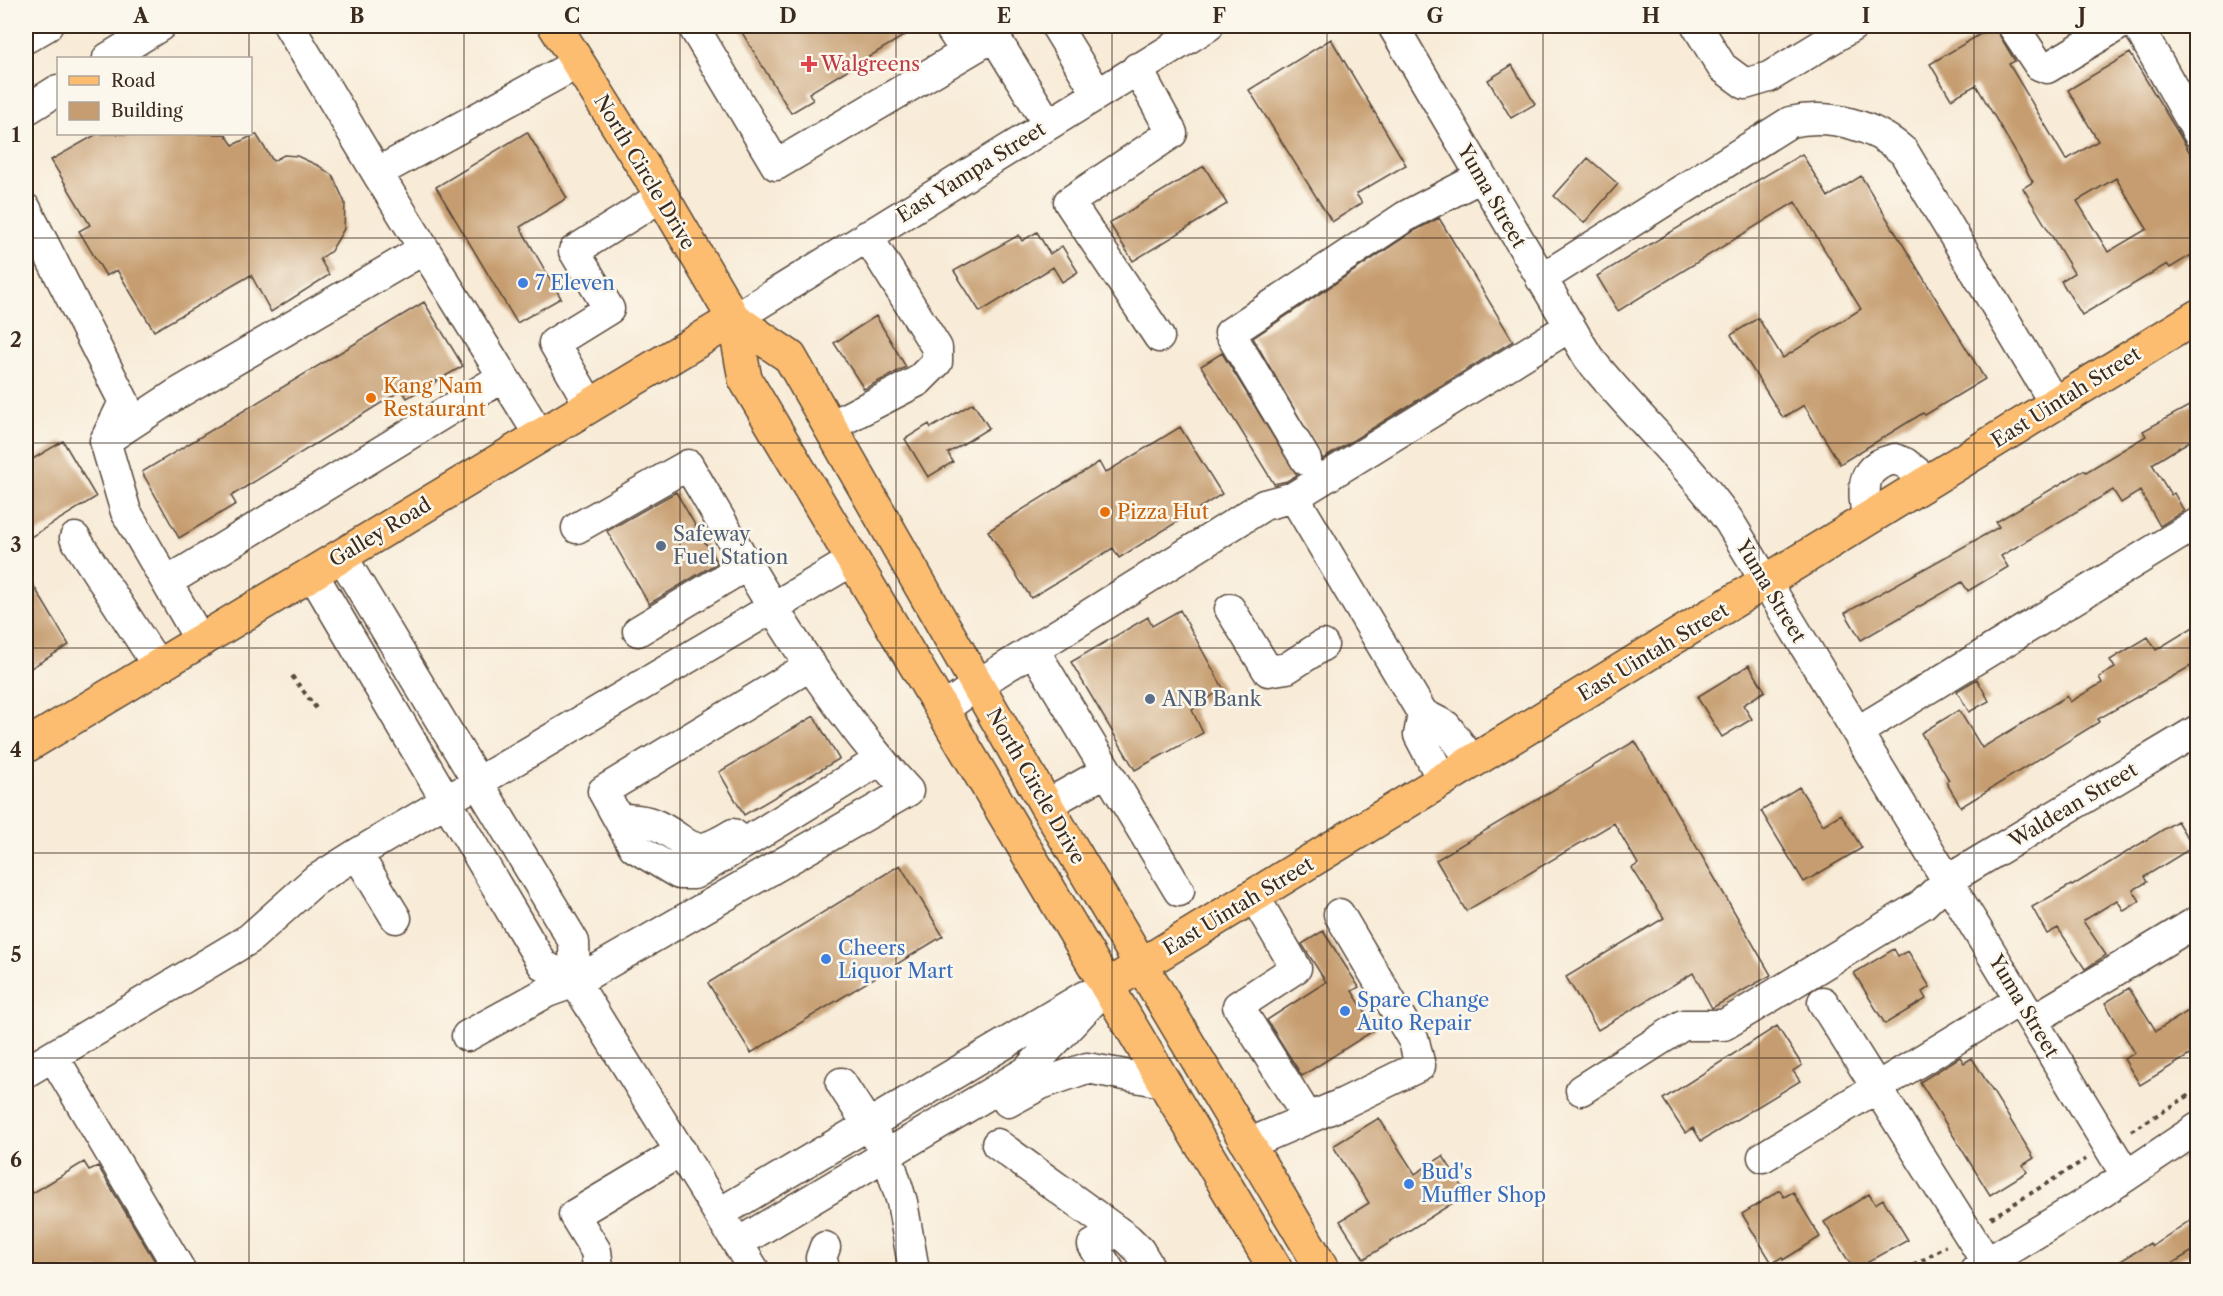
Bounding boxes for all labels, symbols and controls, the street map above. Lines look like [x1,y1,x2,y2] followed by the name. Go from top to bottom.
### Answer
[132,4,149,28] text: A
[350,4,365,28] text: B
[564,4,580,28] text: C
[779,4,797,28] text: D
[997,4,1011,28] text: E
[1212,4,1226,28] text: F
[1427,4,1444,28] text: G
[1642,4,1660,28] text: H
[1862,4,1870,28] text: I
[2074,4,2086,28] text: J
[820,52,920,76] place label: Walgreens
[57,57,252,135] legend
[802,57,816,71] marker: Walgreens
[111,70,156,92] text: Road
[589,90,701,254] street label: North Circle Drive
[111,100,183,122] text: Building
[892,117,1050,227] street label: East Yampa Street
[12,123,21,147] text: 1
[1452,139,1531,252] street label: Yuma Street
[535,271,615,295] place label: 7 Eleven
[516,276,530,290] marker: 7 Eleven
[10,328,22,352] text: 2
[1987,341,2145,453] street label: East Uintah Street
[383,374,486,421] place label: Kang Nam Restaurant
[364,391,378,405] marker: Kang Nam Restaurant
[325,492,435,572] street label: Galley Road
[1117,500,1209,524] place label: Pizza Hut
[1098,505,1112,519] marker: Pizza Hut
[673,522,789,569] place label: Safeway Fuel Station
[10,533,22,557] text: 3
[1730,534,1811,647] street label: Yuma Street
[654,539,668,553] marker: Safeway Fuel Station
[1573,598,1733,706] street label: East Uintah Street
[1161,687,1263,711] place label: ANB Bank
[1143,692,1157,706] marker: ANB Bank
[982,704,1090,868] street label: North Circle Drive
[10,738,22,762] text: 4
[2004,757,2141,853] street label: Waldean Street
[1158,852,1318,960] street label: East Uintah Street
[838,936,953,983] place label: Cheers Liquor Mart
[10,943,22,967] text: 5
[1983,949,2064,1062] street label: Yuma Street
[819,952,833,966] marker: Cheers Liquor Mart
[1356,988,1489,1035] place label: Spare Change Auto Repair
[1338,1004,1352,1018] marker: Spare Change Auto Repair
[10,1148,22,1172] text: 6
[1421,1160,1546,1207] place label: Bud's Muffler Shop
[1402,1177,1416,1191] marker: Bud's Muffler Shop

